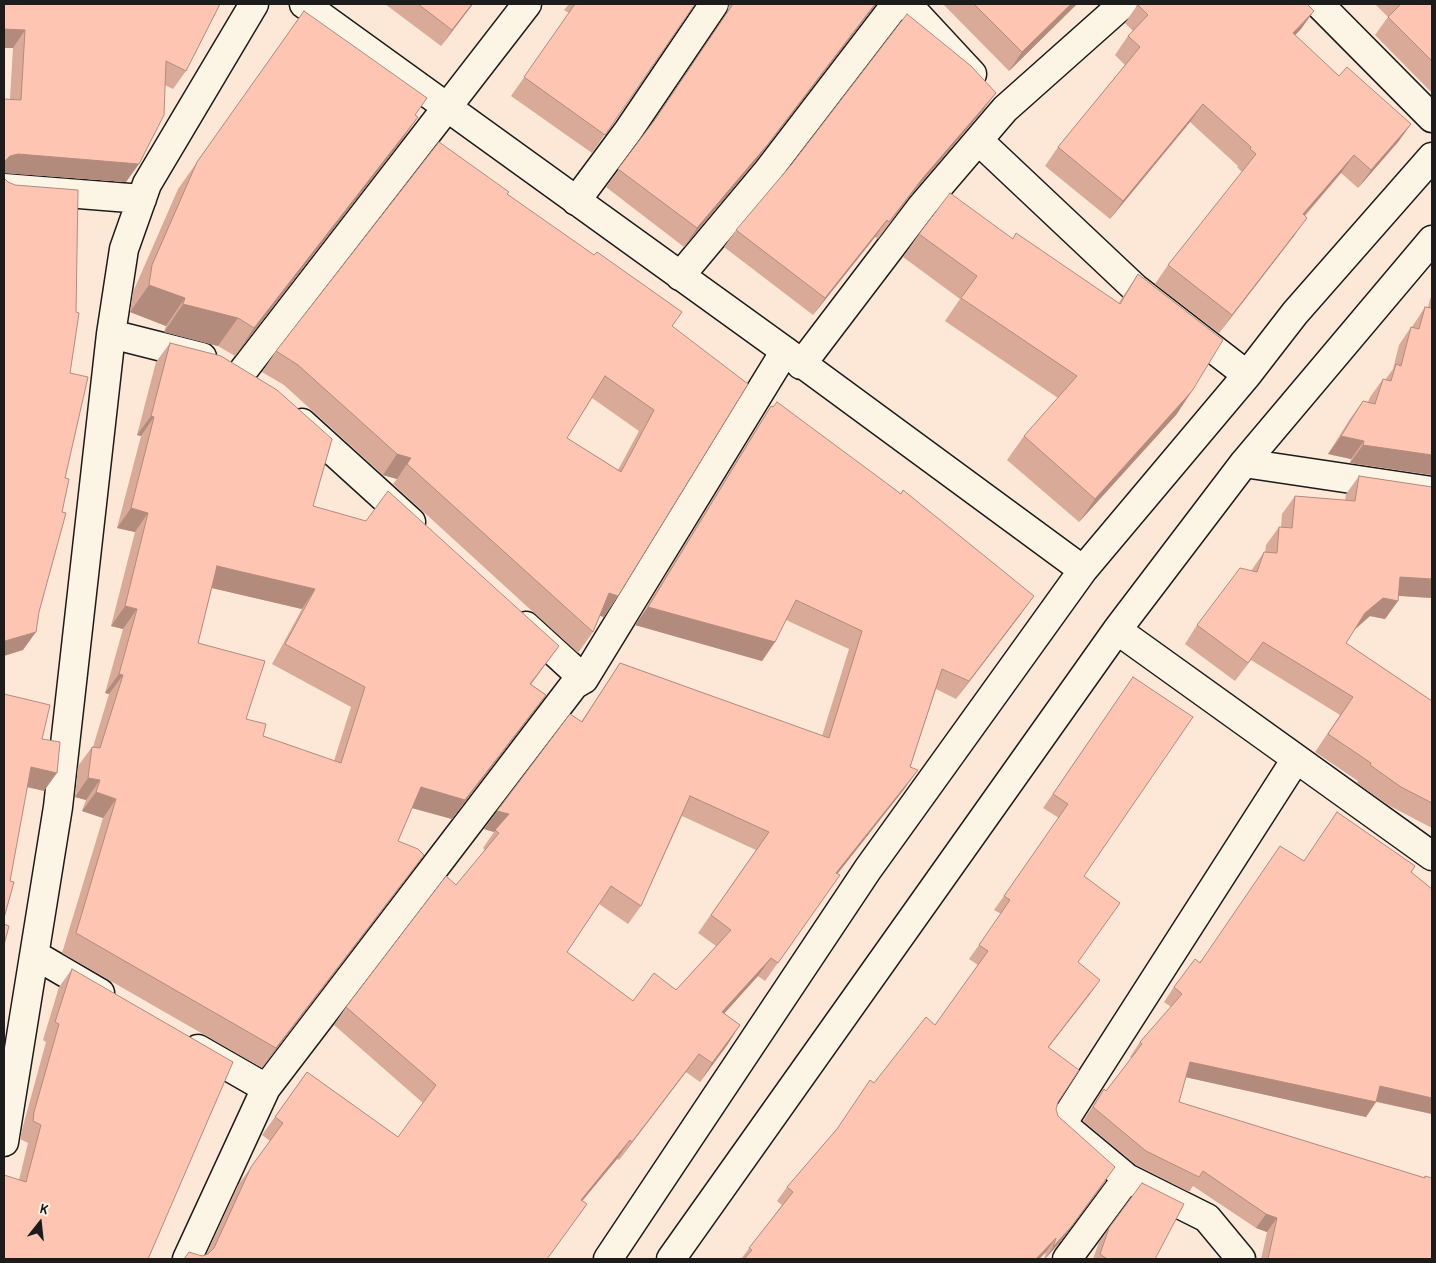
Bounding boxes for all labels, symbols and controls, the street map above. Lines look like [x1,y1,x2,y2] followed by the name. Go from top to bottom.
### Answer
[15,1198,65,1248] north arrow
[38,1198,50,1218] text: K

